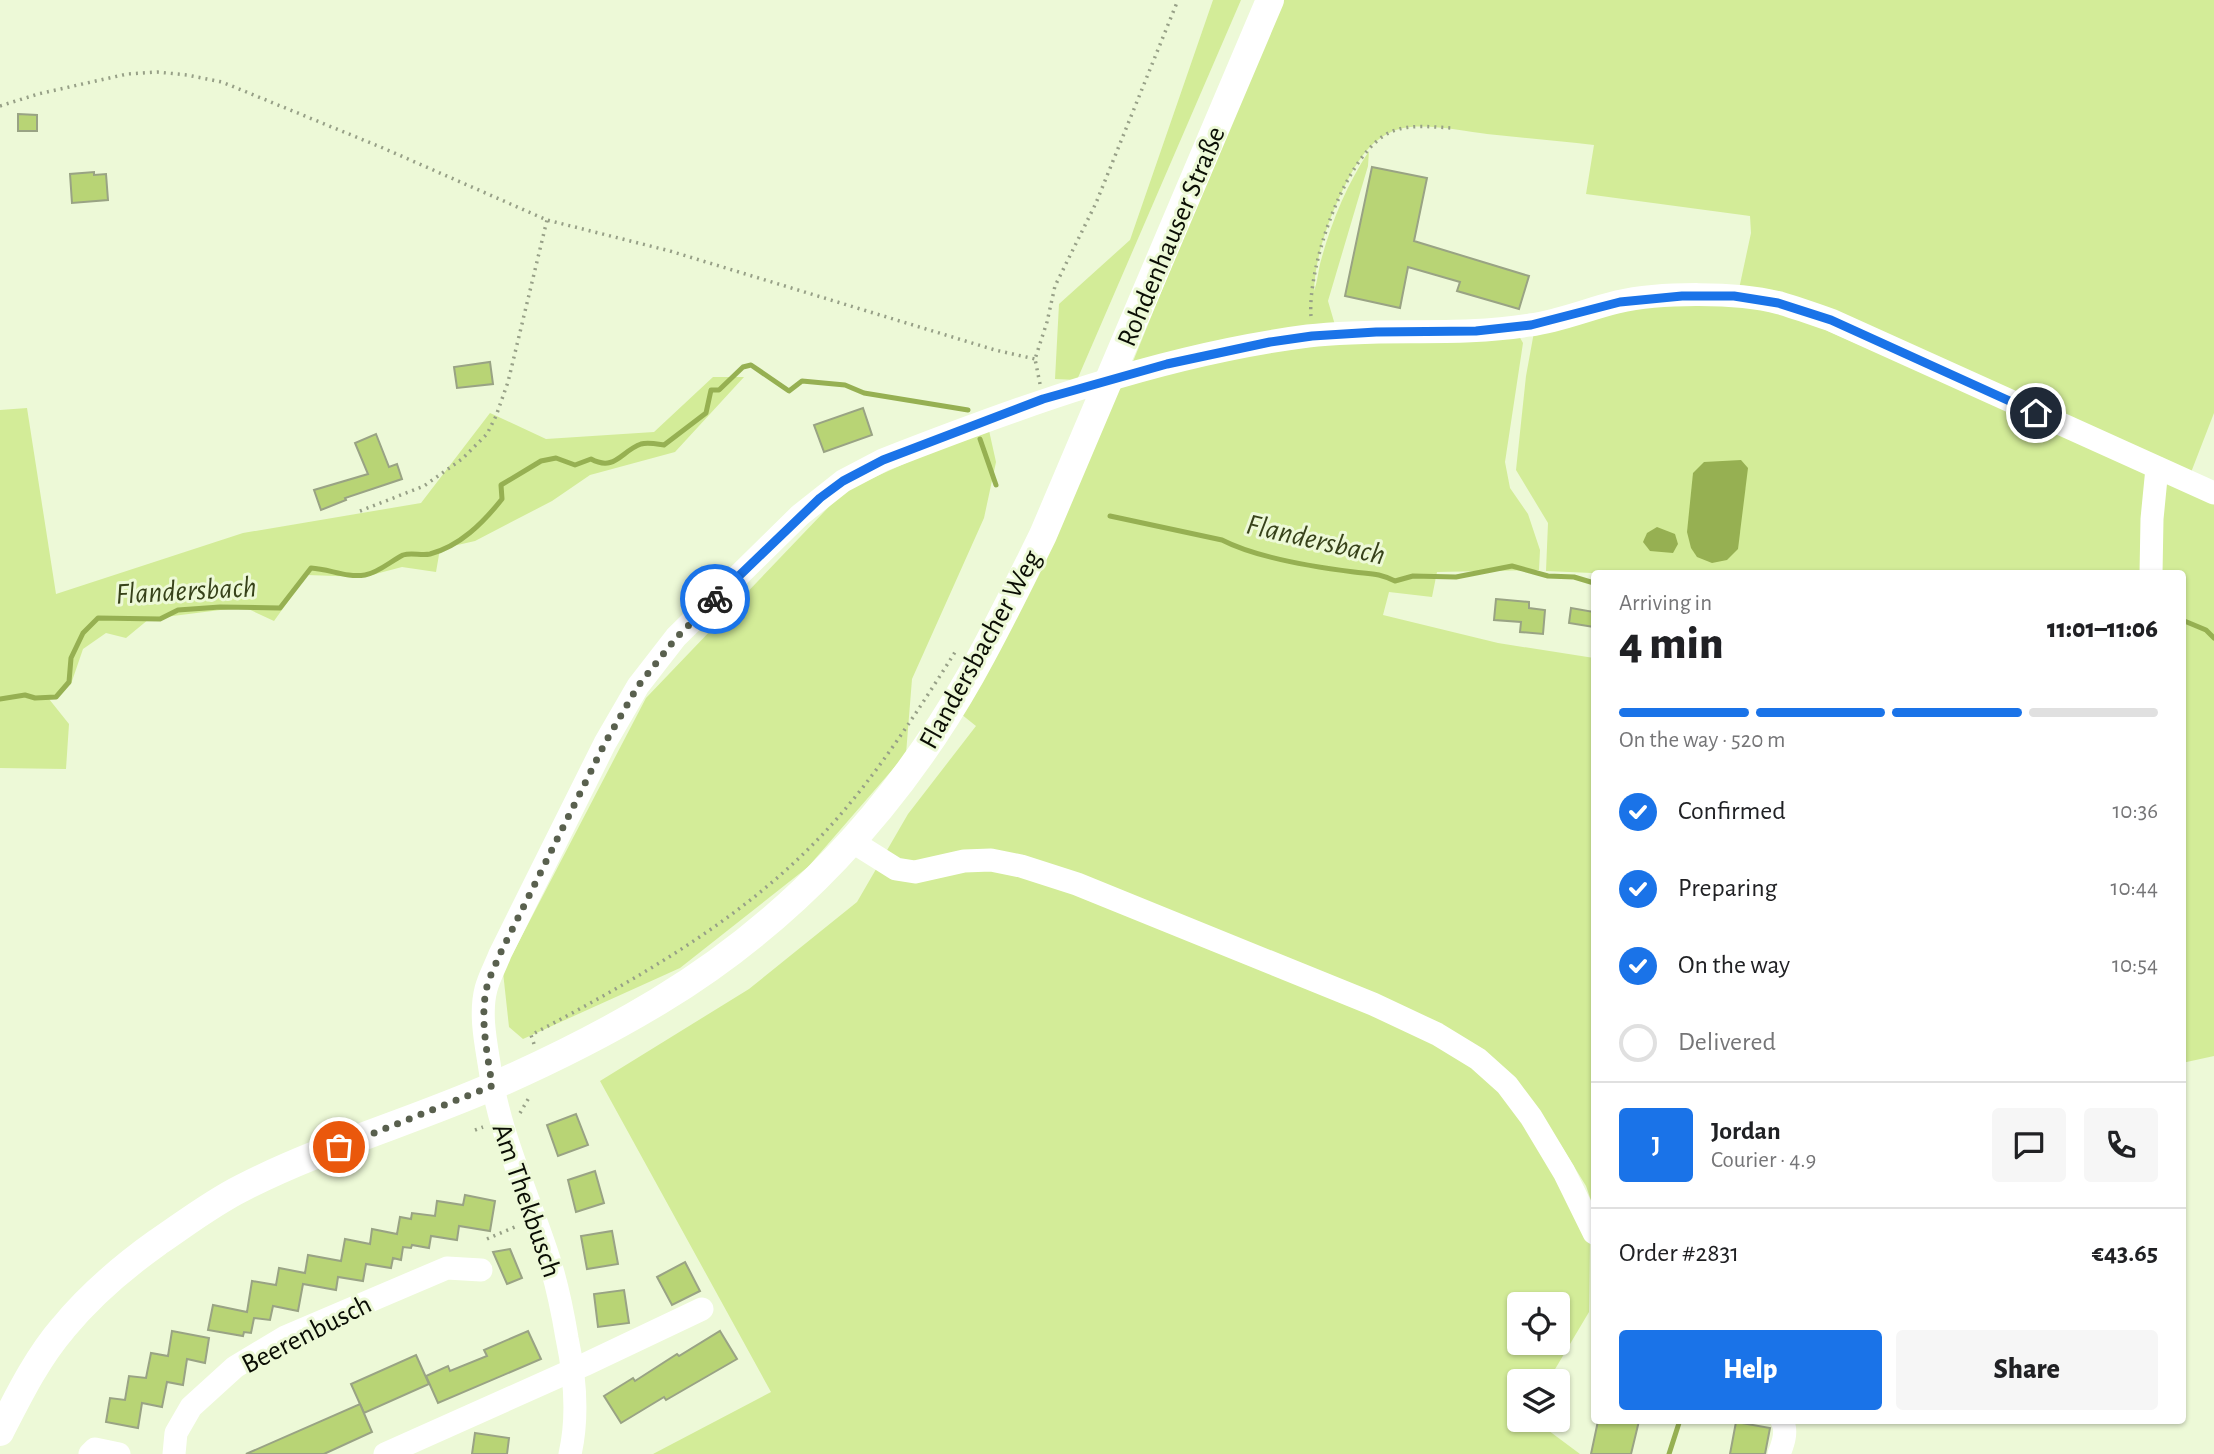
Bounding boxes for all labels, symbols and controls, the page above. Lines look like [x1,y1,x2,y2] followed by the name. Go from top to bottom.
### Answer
[1113,123,1231,351] street label: Rohdenhauser Straße
[2006,383,2066,443] pin
[2017,394,2055,432] icon: home
[1244,509,1388,570] water label: Flandersbach
[915,546,1047,754] street label: Flandersbacher Weg
[680,564,750,634] courier
[115,572,257,610] water label: Flandersbach
[696,580,734,618] icon: bike
[1619,592,1712,615] text: Arriving in
[2047,616,2158,642] text: 11:01–11:06
[1619,621,1724,667] text: 4 min
[1619,729,1786,752] text: On the way · 520 m
[1619,793,1657,831] icon: check
[1678,798,1786,824] text: Confirmed
[2112,800,2158,823] text: 10:36
[1619,870,1657,908] icon: check
[1678,875,1777,901] text: Preparing
[2111,877,2158,900] text: 10:44
[1619,947,1657,985] icon: check
[1678,952,1790,978] text: On the way
[2112,954,2158,977] text: 10:54
[1678,1029,1776,1055] text: Delivered
[1992,1108,2066,1182] button: chat
[2084,1108,2158,1182] button: phone
[309,1117,369,1177] pin
[1711,1118,1781,1144] text: Jordan
[487,1120,566,1281] street label: Am Thekbusch
[320,1128,358,1166] icon: bag
[1652,1132,1660,1158] text: J
[1711,1149,1816,1172] text: Courier · 4.9
[1619,1240,1739,1266] text: Order #2831
[2092,1240,2158,1266] text: €43.65
[238,1290,376,1379] street label: Beerenbusch
[1507,1292,1570,1432] map controls
[1507,1292,1570,1355] button: locate
[1619,1330,1882,1410] button: Help
[1896,1330,2158,1410] button: Share
[1507,1369,1570,1432] button: layers

